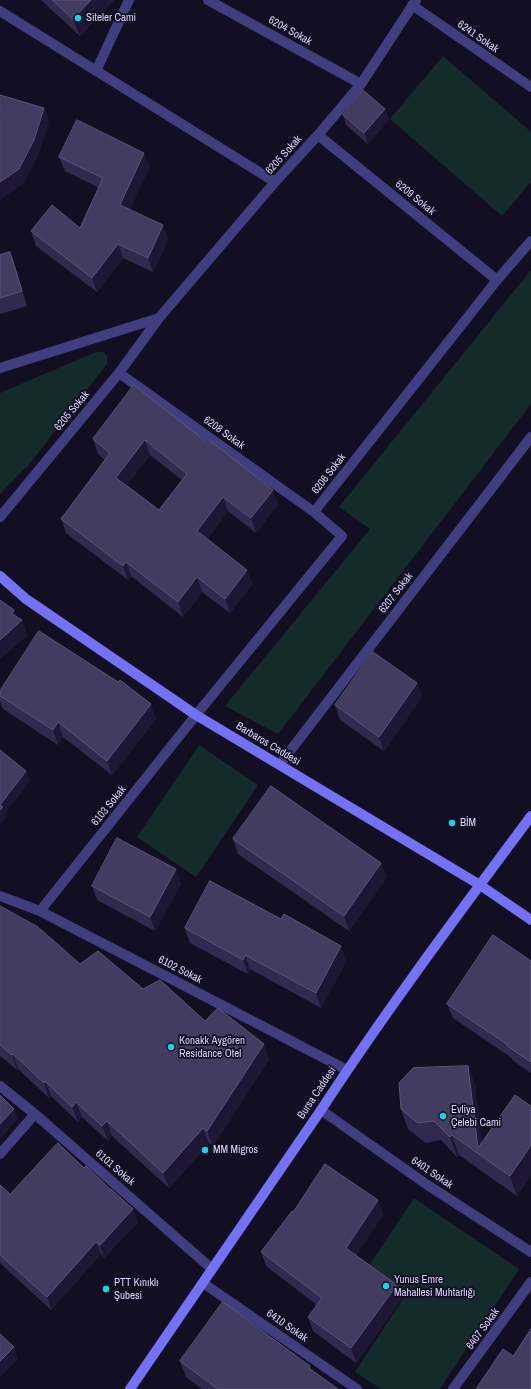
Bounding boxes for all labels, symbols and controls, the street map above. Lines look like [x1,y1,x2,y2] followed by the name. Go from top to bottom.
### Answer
[86,11,136,25] place label: Siteler Cami
[73,13,83,23] marker: Siteler Cami
[266,14,314,48] street label: 6204 Sokak
[455,18,501,56] street label: 6241 Sokak
[263,133,305,177] street label: 6205 Sokak
[392,178,438,218] street label: 6209 Sokak
[52,389,92,433] street label: 6205 Sokak
[201,414,247,452] street label: 6208 Sokak
[309,451,349,497] street label: 6206 Sokak
[376,570,416,616] street label: 6207 Sokak
[233,720,303,768] street label: Barbaros Caddesi
[89,783,129,829] street label: 6103 Sokak
[460,816,476,830] place label: BİM
[447,818,457,828] marker: BİM
[156,953,204,987] street label: 6102 Sokak
[179,1034,245,1060] place label: Konakk Aygören Residance Otel
[166,1042,176,1052] marker: Konakk Aygören Residance Otel
[295,1065,339,1121] street label: Bursa Caddesi
[451,1103,501,1129] place label: Evliya Çelebi Cami
[438,1111,448,1121] marker: Evliya Çelebi Cami
[213,1143,258,1157] place label: MM Migros
[200,1145,210,1155] marker: MM Migros
[93,1147,137,1189] street label: 6101 Sokak
[409,1154,455,1192] street label: 6401 Sokak
[394,1273,475,1299] place label: Yunus Emre Mahallesi Muhtarlığı
[114,1276,159,1302] place label: PTT Kınıklı Şubesi
[381,1281,391,1291] marker: Yunus Emre Mahallesi Muhtarlığı
[101,1284,111,1294] marker: PTT Kınıklı Şubesi
[464,1306,502,1352] street label: 6407 Sokak
[264,1307,310,1345] street label: 6410 Sokak

